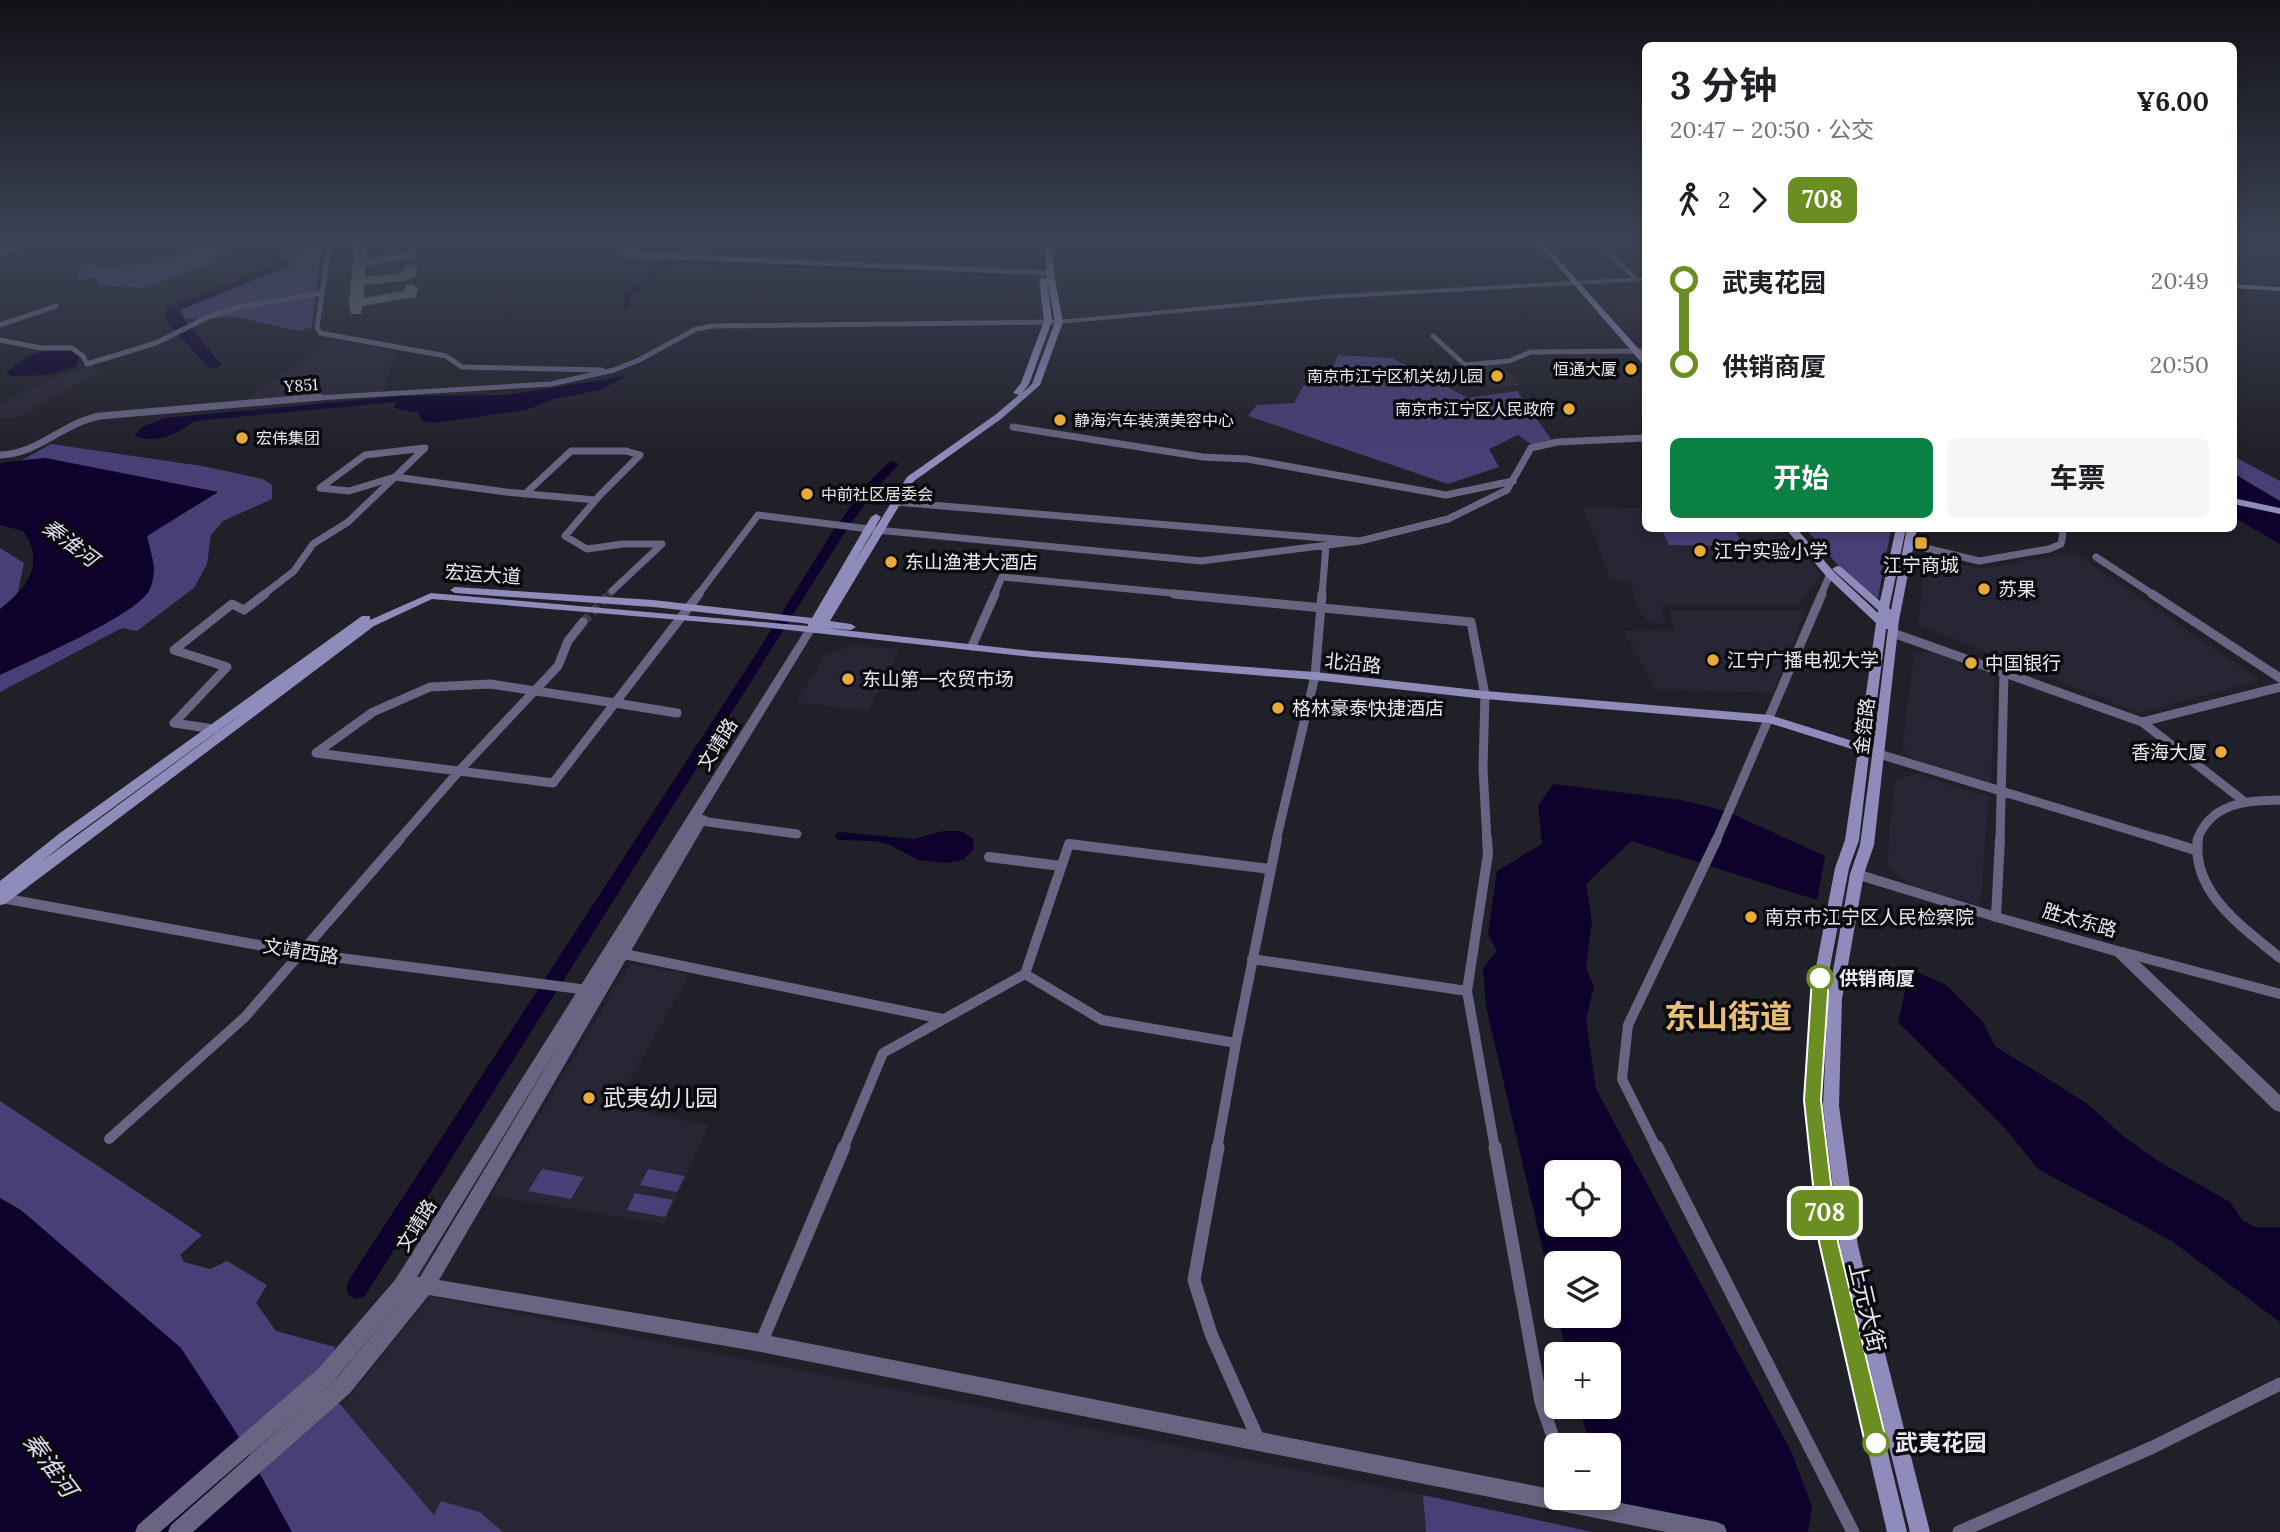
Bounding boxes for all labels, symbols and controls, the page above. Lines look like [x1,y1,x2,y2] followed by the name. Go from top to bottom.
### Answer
[1670,61,1777,109] text: 3 分钟
[2137,85,2209,118] text: ¥6.00
[1670,115,1874,144] text: 20:47 – 20:50 · 公交
[1670,181,1708,219] icon: walk
[1740,181,1778,219] icon: forward
[1802,184,1843,215] text: 708
[1718,185,1730,214] text: 2
[1722,266,1826,299] text: 武夷花园
[2151,266,2209,295] text: 20:49
[1722,350,1826,383] text: 供销商厦
[2150,350,2209,379] text: 20:50
[1553,359,1617,379] place label: 恒通大厦
[1623,361,1639,377] marker: 恒通大厦
[1307,366,1483,386] place label: 南京市江宁区机关幼儿园
[1489,368,1505,384] marker: 南京市江宁区机关幼儿园
[283,374,319,396] street label: Y851
[1395,399,1555,419] place label: 南京市江宁区人民政府
[1561,401,1577,417] marker: 南京市江宁区人民政府
[1074,410,1234,430] place label: 静海汽车装潢美容中心
[1052,412,1068,428] marker: 静海汽车装潢美容中心
[256,428,320,448] place label: 宏伟集团
[234,430,250,446] marker: 宏伟集团
[1670,438,1933,518] button: 开始
[1947,438,2209,518] button: 车票
[821,484,933,504] place label: 中前社区居委会
[799,486,815,502] marker: 中前社区居委会
[37,513,107,575] water label: 秦淮河
[1913,535,1929,551] marker: 江宁商城
[1714,539,1828,563] place label: 江宁实验小学
[1692,543,1708,559] marker: 江宁实验小学
[905,550,1038,574] place label: 东山渔港大酒店
[1883,553,1959,577] place label: 江宁商城
[883,554,899,570] marker: 东山渔港大酒店
[444,559,522,589] street label: 宏运大道
[1998,577,2036,601] place label: 苏果
[1976,581,1992,597] marker: 苏果
[1323,648,1383,678] street label: 北沿路
[1727,648,1879,672] place label: 江宁广播电视大学
[1985,651,2061,675] place label: 中国银行
[1705,652,1721,668] marker: 江宁广播电视大学
[1963,655,1979,671] marker: 中国银行
[862,667,1014,691] place label: 东山第一农贸市场
[840,671,856,687] marker: 东山第一农贸市场
[1292,696,1444,720] place label: 格林豪泰快捷酒店
[1849,696,1879,756] street label: 金箔路
[1270,700,1286,716] marker: 格林豪泰快捷酒店
[692,713,742,775] street label: 文靖路
[2131,740,2207,764] place label: 香海大厦
[2213,744,2229,760] marker: 香海大厦
[2040,898,2120,942] street label: 胜太东路
[1765,905,1974,929] place label: 南京市江宁区人民检察院
[1743,909,1759,925] marker: 南京市江宁区人民检察院
[262,933,340,969] street label: 文靖西路
[1807,965,1833,991] marker: 供销商厦
[1839,966,1915,990] place label: 供销商厦
[1664,996,1792,1037] district label: 东山街道
[603,1083,718,1112] place label: 武夷幼儿园
[581,1090,597,1106] marker: 武夷幼儿园
[1544,1160,1621,1510] map controls
[1544,1160,1621,1237] button: locate
[1785,1190,1865,1236] line badge: 708
[391,1194,441,1256] street label: 文靖路
[1805,1197,1845,1228] text: 708
[1544,1251,1621,1328] button: layers
[1843,1259,1892,1355] street label: 上元大街
[1544,1342,1621,1419] button: +
[17,1426,86,1506] water label: 秦淮河
[1895,1428,1987,1457] place label: 武夷花园
[1863,1430,1889,1456] marker: 武夷花园
[1544,1433,1621,1510] button: −

